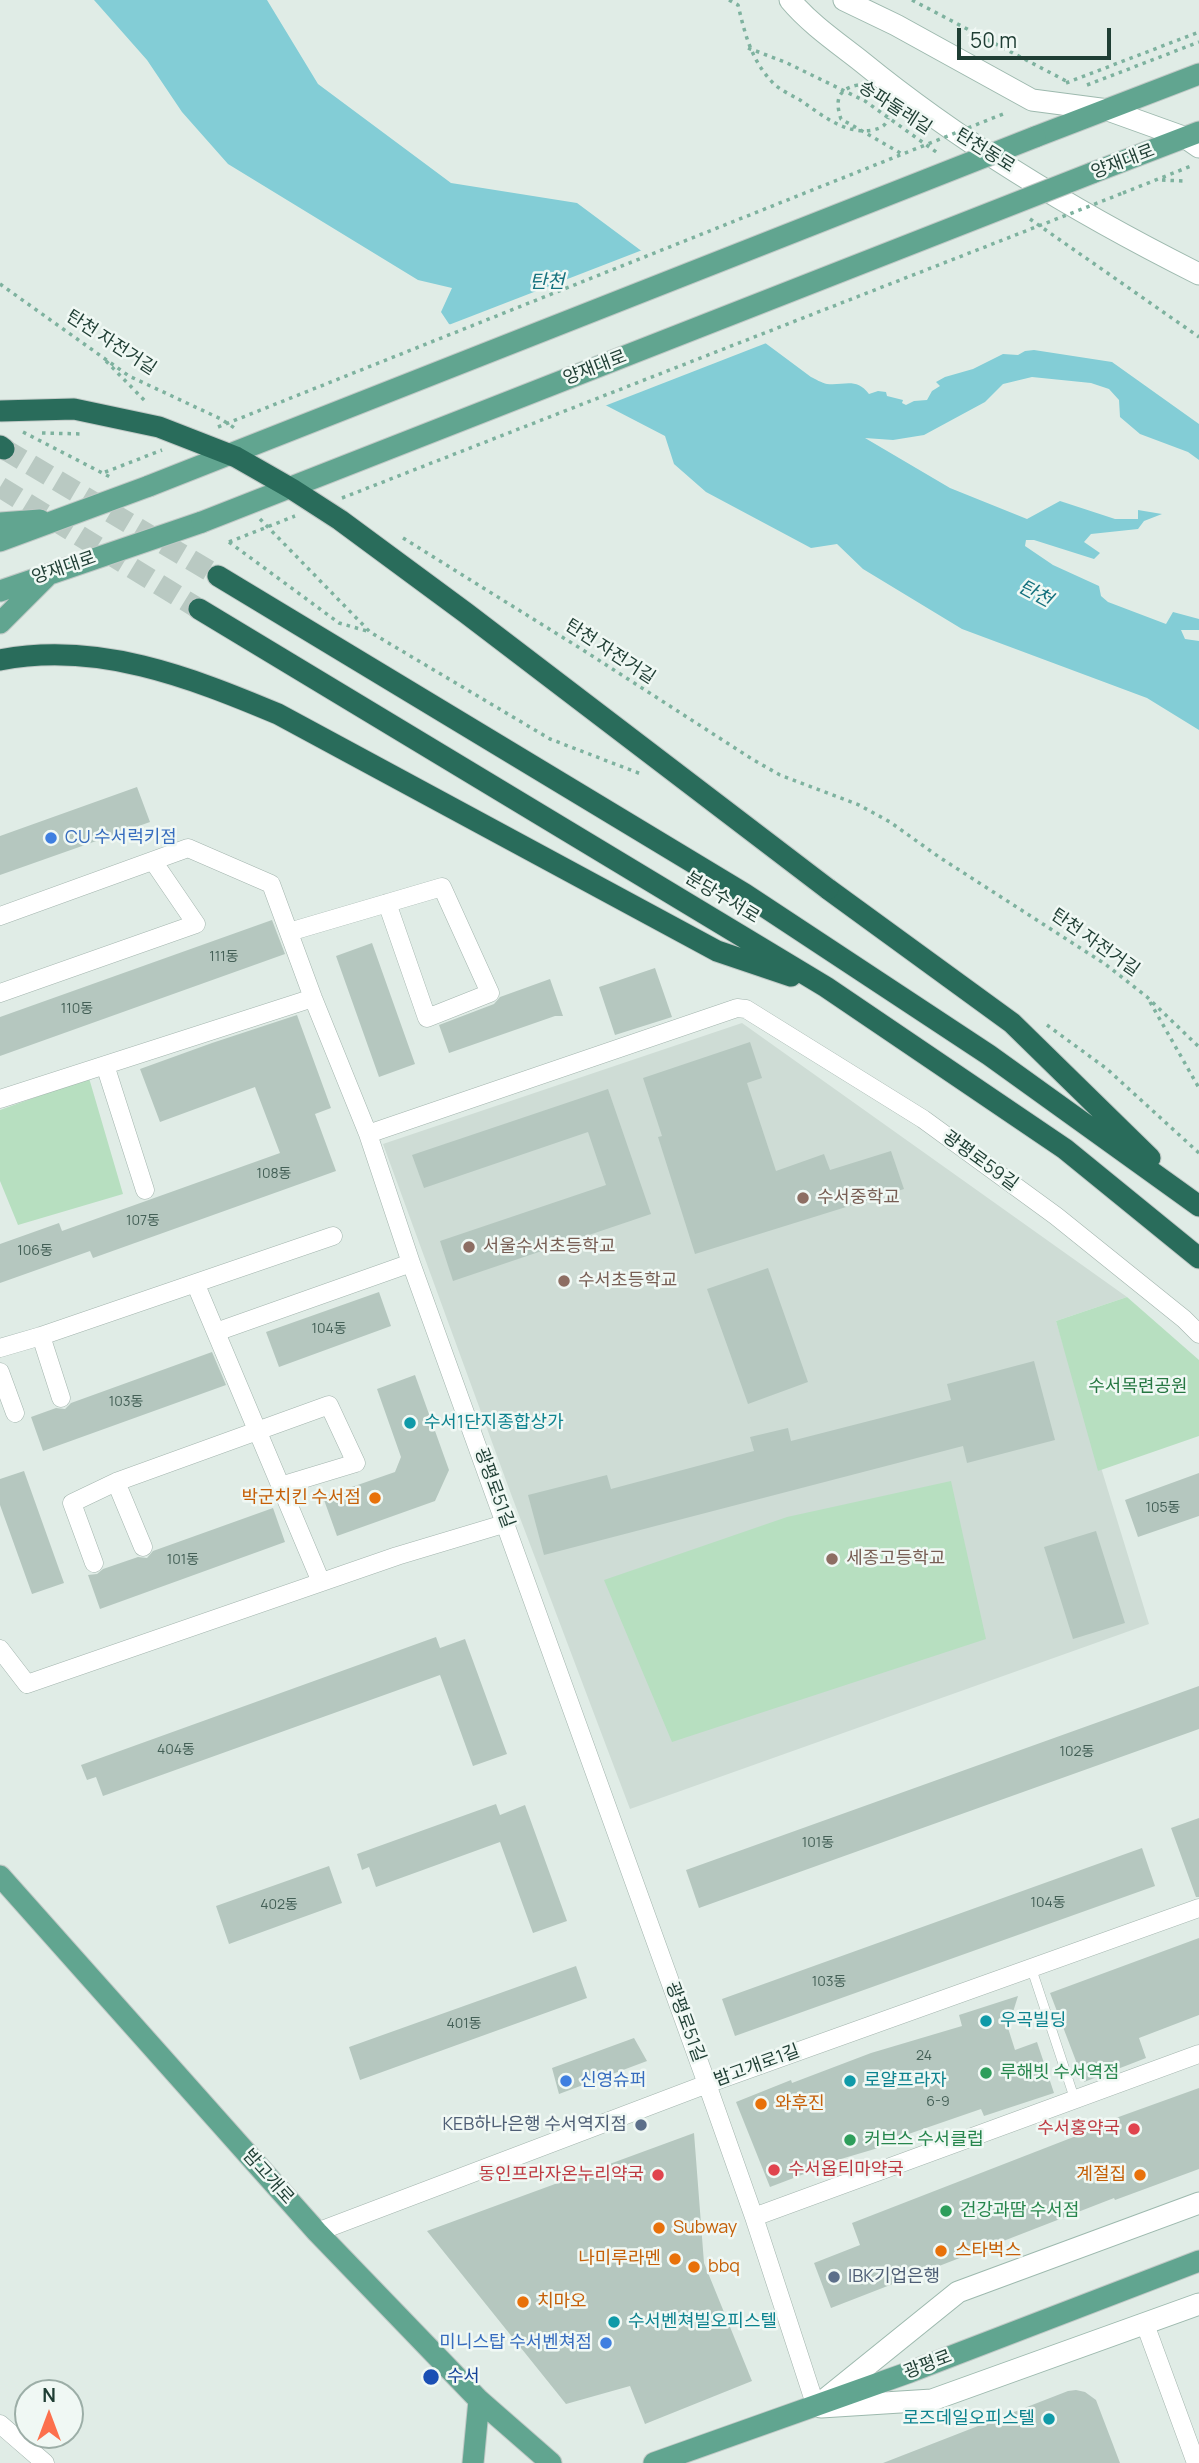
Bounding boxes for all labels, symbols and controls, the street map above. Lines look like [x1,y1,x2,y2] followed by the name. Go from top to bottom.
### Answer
[961,14,1115,58] scale bar
[970,26,1017,54] text: 50 m
[854,76,936,140] street label: 송파둘레길
[951,124,1019,178] street label: 탄천동로
[1088,140,1158,184] street label: 양재대로
[530,272,564,294] water label: 탄천
[62,306,160,380] street label: 탄천 자전거길
[560,346,630,390] street label: 양재대로
[29,547,99,589] street label: 양재대로
[1014,576,1056,612] water label: 탄천
[561,615,659,689] street label: 탄천 자전거길
[65,827,177,849] place label: CU 수서럭키점
[43,830,59,846] marker: CU 수서럭키점
[681,867,763,929] street label: 분당수서로
[1047,905,1143,981] street label: 탄천 자전거길
[209,949,239,965] house number: 111동
[61,1001,93,1017] house number: 110동
[938,1126,1022,1196] street label: 광평로59길
[256,1166,292,1182] house number: 108동
[817,1187,900,1209] place label: 수서중학교
[795,1190,811,1206] marker: 수서중학교
[126,1213,160,1229] house number: 107동
[483,1236,615,1258] place label: 서울수서초등학교
[461,1239,477,1255] marker: 서울수서초등학교
[17,1243,53,1259] house number: 106동
[578,1270,677,1292] place label: 수서초등학교
[556,1273,572,1289] marker: 수서초등학교
[311,1321,347,1337] house number: 104동
[1088,1376,1188,1398] park label: 수서목련공원
[109,1394,143,1410] house number: 103동
[424,1412,563,1434] place label: 수서1단지종합상가
[402,1415,418,1431] marker: 수서1단지종합상가
[470,1445,518,1531] street label: 광평로51길
[241,1487,361,1509] place label: 박군치킨 수서점
[367,1490,383,1506] marker: 박군치킨 수서점
[1146,1500,1180,1516] house number: 105동
[846,1548,945,1570] place label: 세종고등학교
[824,1551,840,1567] marker: 세종고등학교
[167,1552,199,1568] house number: 101동
[157,1742,195,1758] house number: 404동
[1060,1744,1094,1760] house number: 102동
[802,1835,834,1851] house number: 101동
[1030,1895,1066,1911] house number: 104동
[260,1897,298,1913] house number: 402동
[812,1974,846,1990] house number: 103동
[661,1979,709,2065] street label: 광평로51길
[1000,2010,1066,2032] place label: 우곡빌딩
[978,2013,994,2029] marker: 우곡빌딩
[446,2016,482,2032] house number: 401동
[711,2040,803,2092] street label: 밤고개로1길
[916,2048,932,2064] house number: 24
[1000,2062,1120,2084] place label: 루해빗 수서역점
[978,2065,994,2081] marker: 루해빗 수서역점
[580,2070,646,2092] place label: 신영슈퍼
[864,2070,947,2092] place label: 로얄프라자
[558,2073,574,2089] marker: 신영슈퍼
[842,2073,858,2089] marker: 로얄프라자
[775,2093,825,2115] place label: 와후진
[926,2094,950,2110] house number: 6-9
[753,2096,769,2112] marker: 와후진
[442,2114,627,2136] place label: KEB하나은행 수서역지점
[633,2117,649,2133] marker: KEB하나은행 수서역지점
[1037,2118,1120,2140] place label: 수서홍약국
[1126,2121,1142,2137] marker: 수서홍약국
[864,2129,984,2151] place label: 커브스 수서클럽
[842,2132,858,2148] marker: 커브스 수서클럽
[238,2145,298,2209] street label: 밤고개로
[788,2159,904,2181] place label: 수서옵티마약국
[766,2162,782,2178] marker: 수서옵티마약국
[478,2164,644,2186] place label: 동인프라자온누리약국
[1076,2164,1126,2186] place label: 계절집
[650,2167,666,2183] marker: 동인프라자온누리약국
[1132,2167,1148,2183] marker: 계절집
[960,2200,1080,2222] place label: 건강과땀 수서점
[938,2203,954,2219] marker: 건강과땀 수서점
[673,2217,737,2239] place label: Subway
[651,2220,667,2236] marker: Subway
[955,2240,1021,2262] place label: 스타벅스
[933,2243,949,2259] marker: 스타벅스
[578,2248,661,2270] place label: 나미루라멘
[667,2251,683,2267] marker: 나미루라멘
[708,2256,740,2278] place label: bbq
[686,2259,702,2275] marker: bbq
[848,2266,940,2288] place label: IBK기업은행
[826,2269,842,2285] marker: IBK기업은행
[537,2291,587,2313] place label: 치마오
[515,2294,531,2310] marker: 치마오
[628,2311,777,2333] place label: 수서벤쳐빌오피스텔
[606,2314,622,2330] marker: 수서벤쳐빌오피스텔
[439,2332,592,2354] place label: 미니스탑 수서벤쳐점
[598,2335,614,2351] marker: 미니스탑 수서벤쳐점
[901,2346,955,2384] street label: 광평로
[447,2366,480,2388] place label: 수서
[421,2367,441,2387] marker: 수서
[14,2379,84,2449] north arrow
[42,2382,56,2408] text: N
[903,2408,1035,2430] place label: 로즈데일오피스텔
[1041,2411,1057,2427] marker: 로즈데일오피스텔

